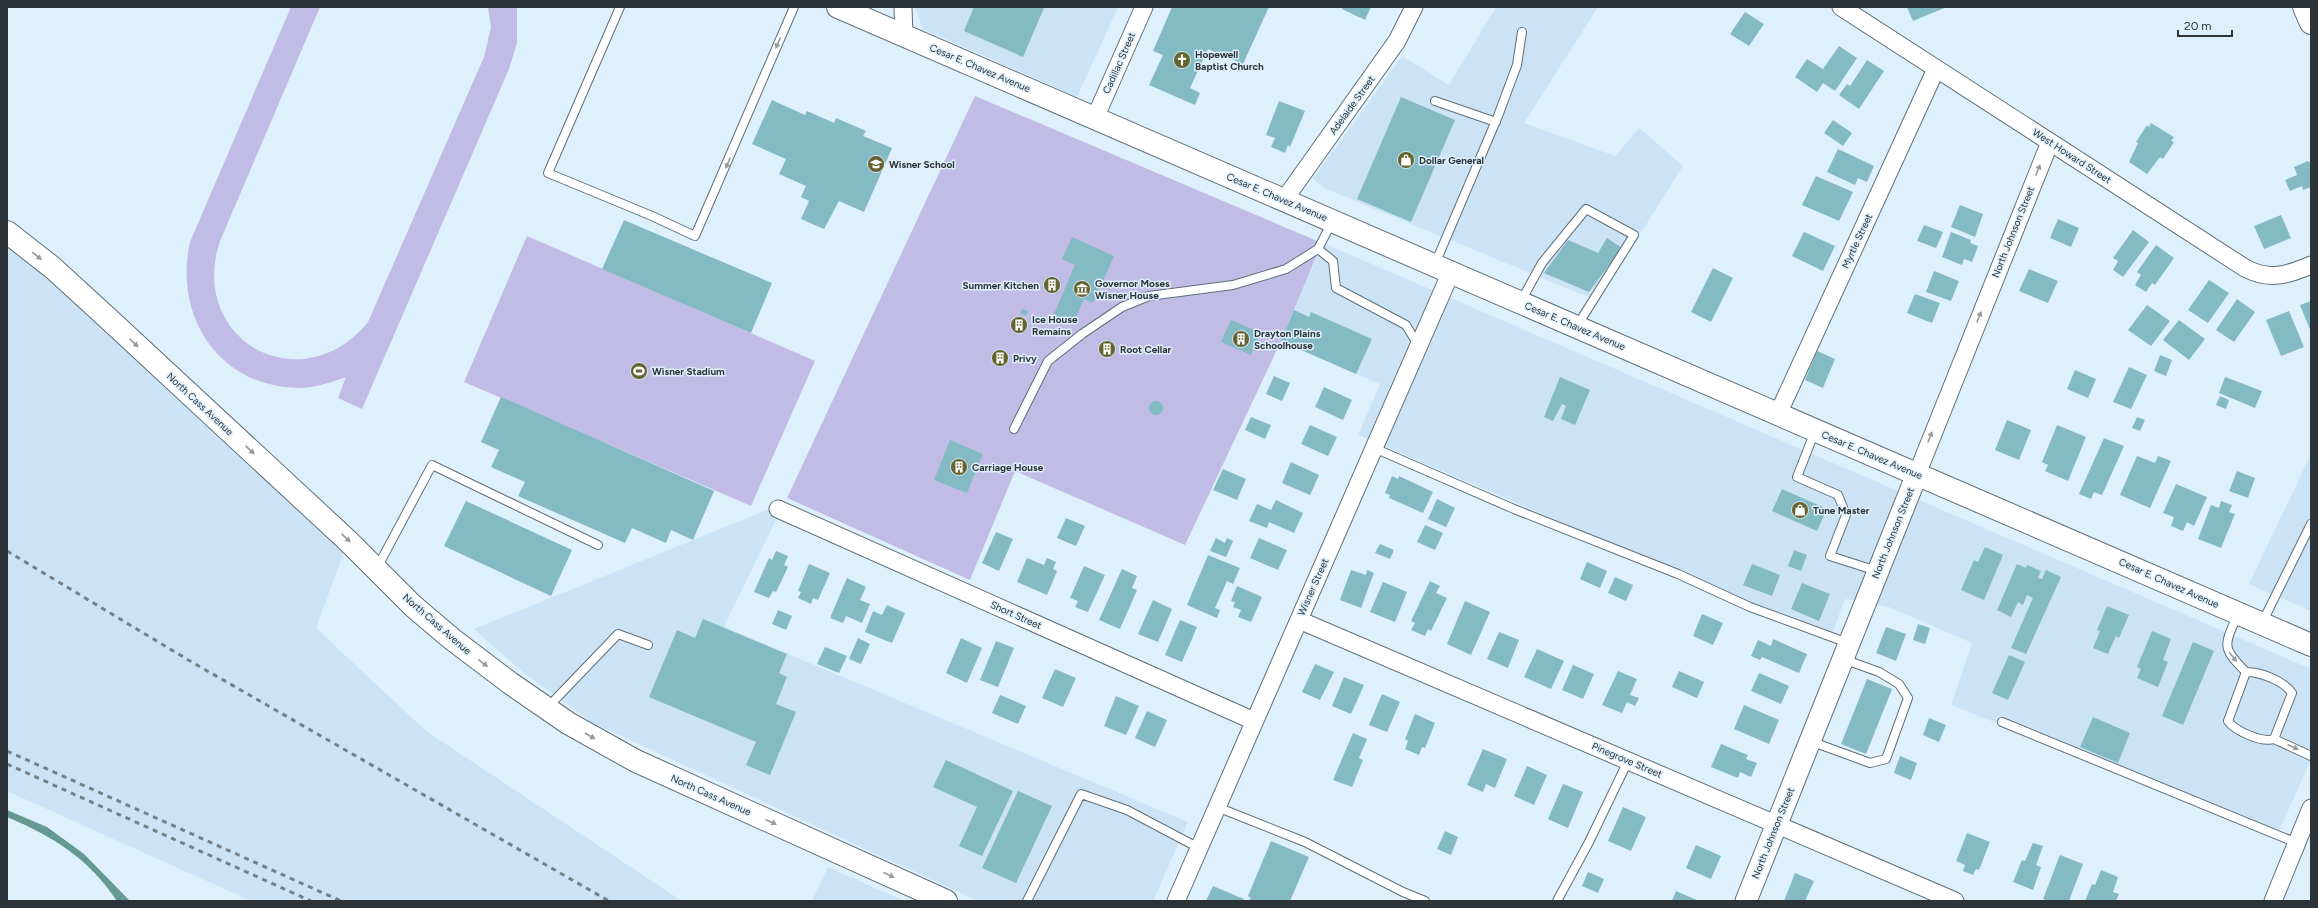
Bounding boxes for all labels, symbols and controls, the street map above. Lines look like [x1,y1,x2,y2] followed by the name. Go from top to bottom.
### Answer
[2178,12,2232,38] scale bar
[2184,19,2212,33] text: 20 m
[1100,30,1138,96] street label: Cadillac Street
[775,37,781,49] one-way arrow
[928,41,1033,95] street label: Cesar E. Chavez Avenue
[1195,48,1264,73] place label: Hopewell Baptist Church
[1172,50,1192,70] church icon: Hopewell Baptist Church
[1326,73,1378,137] street label: Adelaide Street
[2030,126,2114,186] street label: West Howard Street
[1396,150,1416,170] shop icon: Dollar General
[866,154,886,174] school or university icon: Wisner School
[1419,154,1484,167] place label: Dollar General
[724,157,730,169] one-way arrow
[889,158,955,171] place label: Wisner School
[2036,164,2042,176] one-way arrow
[1225,170,1330,224] street label: Cesar E. Chavez Avenue
[1989,184,2037,280] street label: North Johnson Street
[1839,211,1875,270] street label: Myrtle Street
[32,252,43,261] one-way arrow
[1042,275,1062,295] building icon: Summer Kitchen
[1095,277,1170,302] place label: Governor Moses Wisner House
[963,279,1039,292] place label: Summer Kitchen
[1072,279,1092,299] museum icon: Governor Moses Wisner House
[1523,299,1628,353] street label: Cesar E. Chavez Avenue
[1976,310,1982,322] one-way arrow
[1032,313,1078,338] place label: Ice House Remains
[1009,315,1029,335] building icon: Ice House Remains
[1254,327,1321,352] place label: Drayton Plains Schoolhouse
[1231,329,1251,349] building icon: Drayton Plains Schoolhouse
[129,338,140,347] one-way arrow
[1097,339,1117,359] building icon: Root Cellar
[1120,343,1172,356] place label: Root Cellar
[990,348,1010,368] building icon: Privy
[1013,352,1037,365] place label: Privy
[629,361,649,381] sports icon: Wisner Stadium
[652,365,725,378] place label: Wisner Stadium
[164,370,237,439] street label: North Cass Avenue
[1820,428,1925,482] street label: Cesar E. Chavez Avenue
[1928,431,1934,443] one-way arrow
[245,445,255,455] one-way arrow
[949,457,969,477] building icon: Carriage House
[972,461,1044,474] place label: Carriage House
[1869,485,1917,581] street label: North Johnson Street
[1790,500,1810,520] shop icon: Tune Master
[1813,504,1870,517] place label: Tune Master
[341,534,351,543] one-way arrow
[2117,555,2222,611] street label: Cesar E. Chavez Avenue
[1295,556,1332,618] street label: Wisner Street
[400,591,474,658] street label: North Cass Avenue
[988,598,1044,632] street label: Short Street
[2228,652,2237,663] one-way arrow
[478,659,488,667] one-way arrow
[585,732,595,740] one-way arrow
[1590,739,1664,781] street label: Pinegrove Street
[2287,744,2298,750] one-way arrow
[669,771,754,819] street label: North Cass Avenue
[1749,785,1797,881] street label: North Johnson Street
[765,819,776,825] one-way arrow
[884,872,895,878] one-way arrow

